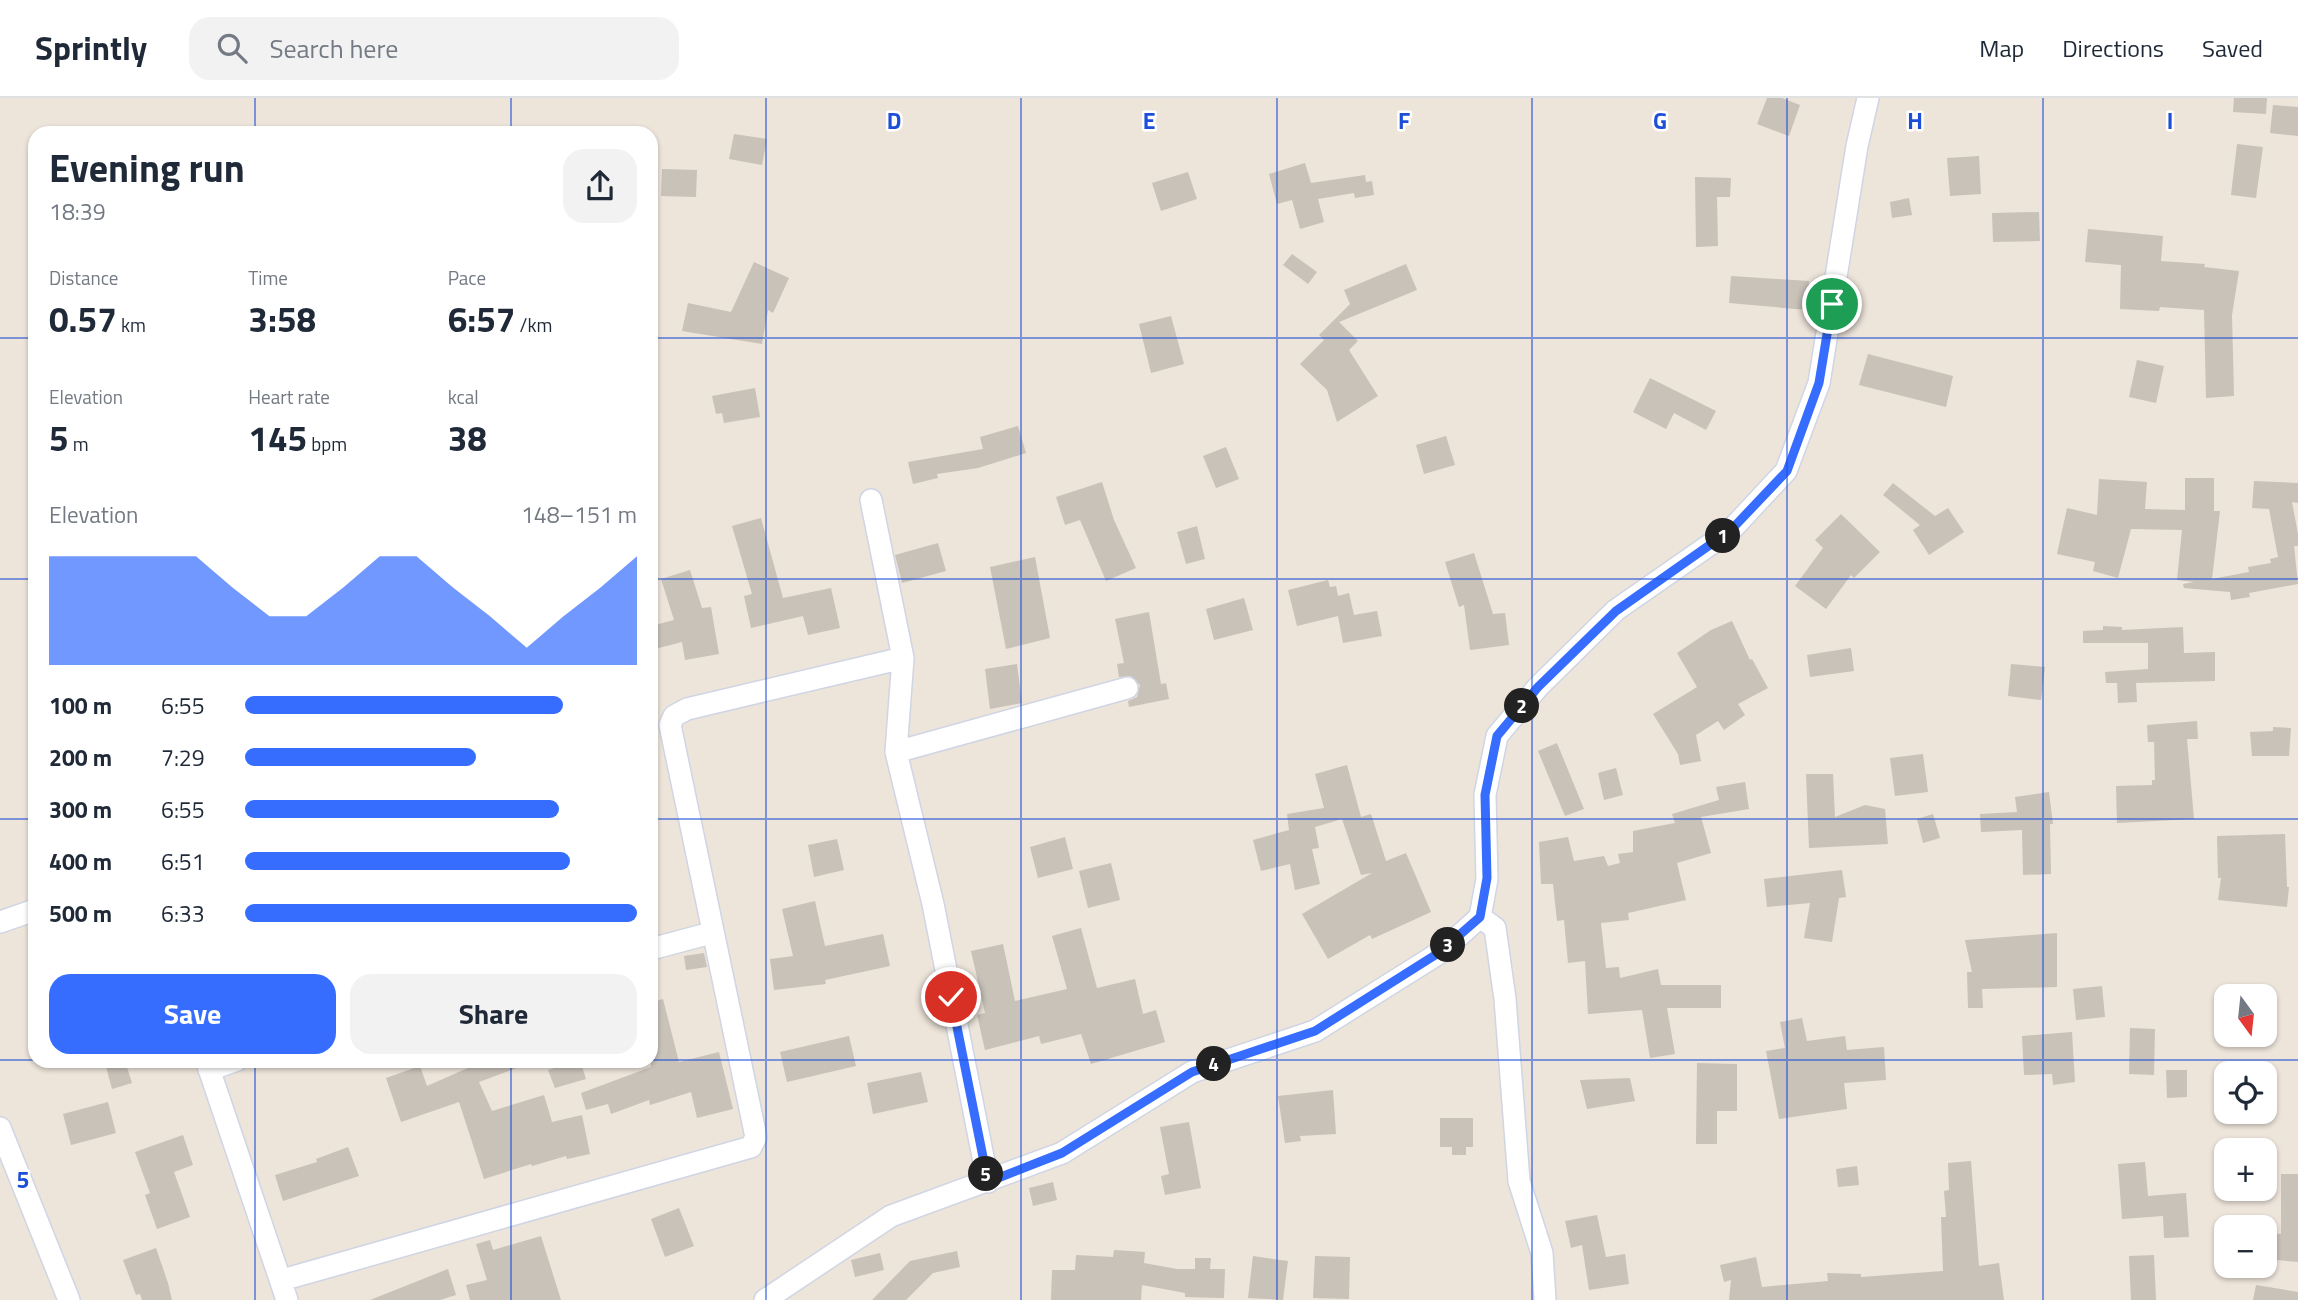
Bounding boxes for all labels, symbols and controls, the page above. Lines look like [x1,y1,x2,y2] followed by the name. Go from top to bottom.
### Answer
[189,17,679,80] search box
[35,23,147,73] text: Sprintly
[213,29,251,67] icon: search
[269,29,398,68] text: Search here
[1979,30,2024,66] text: Map
[2062,30,2164,66] text: Directions
[2202,30,2263,66] text: Saved
[887,103,901,138] text: D
[1143,103,1155,138] text: E
[1398,103,1410,138] text: F
[1653,103,1667,138] text: G
[1907,103,1923,138] text: H
[2167,103,2173,138] text: I
[49,139,245,197] text: Evening run
[563,149,637,223] button: share
[49,194,106,229] text: 18:39
[49,263,118,292] text: Distance
[248,263,288,292] text: Time
[448,263,486,292] text: Pace
[1802,274,1862,334] pin
[1813,285,1851,323] icon: arrive
[49,292,117,346] text: 0.57
[248,292,316,346] text: 3:58
[448,292,515,346] text: 6:57
[117,310,146,339] text: km
[515,310,552,339] text: /km
[49,382,123,411] text: Elevation
[248,382,330,411] text: Heart rate
[448,382,479,411] text: kcal
[49,411,69,465] text: 5
[248,411,307,465] text: 145
[448,411,487,465] text: 38
[69,429,89,458] text: m
[307,429,347,458] text: bpm
[49,497,138,532] text: Elevation
[521,497,637,532] text: 148–151 m
[1706,518,1740,554] pin: 1
[1717,521,1728,550] text: 1
[49,688,112,723] text: 100 m
[161,688,205,723] text: 6:55
[1504,688,1540,724] pin: 2
[1516,691,1527,720] text: 2
[49,740,112,775] text: 200 m
[161,740,205,775] text: 7:29
[49,792,112,827] text: 300 m
[161,792,205,827] text: 6:55
[49,844,112,879] text: 400 m
[161,844,205,879] text: 6:51
[49,896,112,931] text: 500 m
[161,896,205,931] text: 6:33
[1430,928,1466,962] pin: 3
[1442,930,1453,959] text: 3
[921,967,981,1027] pin
[49,974,336,1054] button: Save
[350,974,637,1054] button: Share
[932,978,970,1016] icon: check
[2214,984,2277,1046] north arrow
[2214,984,2277,1278] map controls
[1196,1046,1232,1082] pin: 4
[1208,1049,1219,1078] text: 4
[2214,1061,2277,1124] button: locate
[2214,1138,2277,1201] button: +
[968,1156,1004,1192] pin: 5
[980,1159,991,1188] text: 5
[17,1162,29,1197] text: 5
[2214,1215,2277,1278] button: −

